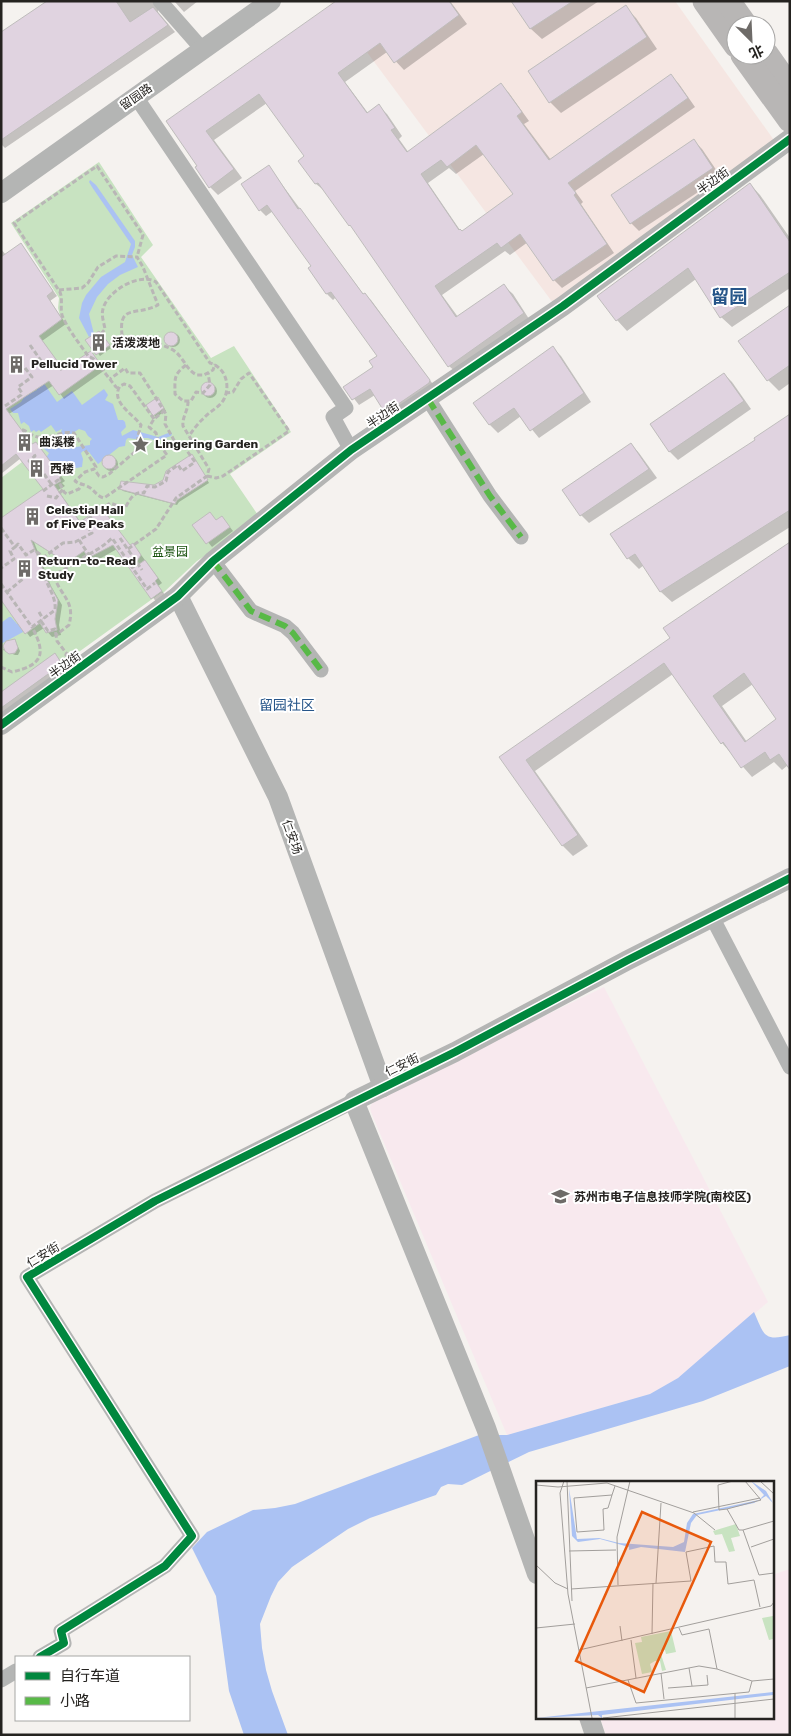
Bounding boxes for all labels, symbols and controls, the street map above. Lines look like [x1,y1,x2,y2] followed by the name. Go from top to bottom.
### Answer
[726,15,776,65] north arrow
[746,41,766,62] text: 北
[117,81,155,113] street label: 留园路
[694,165,732,197] street label: 半边街
[711,286,747,308] district label: 留园
[88,333,108,353] building icon: 活泼泼地
[112,336,160,350] place label: 活泼泼地
[7,354,27,374] building icon: Pellucid Tower
[31,357,118,371] place label: Pellucid Tower
[364,399,402,431] street label: 半边街
[15,432,35,452] building icon: 曲溪楼
[131,434,151,454] place icon: Lingering Garden
[39,435,75,449] place label: 曲溪楼
[155,437,259,451] place label: Lingering Garden
[26,459,46,479] building icon: 西楼
[50,462,74,476] place label: 西楼
[46,503,124,531] place label: Celestial Hall of Five Peaks
[22,507,42,527] building icon: Celestial Hall of Five Peaks
[152,545,188,559] park label: 盆景园
[38,554,136,582] place label: Return–to–Read Study
[14,558,34,578] building icon: Return–to–Read Study
[46,649,84,681] street label: 半边街
[259,697,315,714] district label: 留园社区
[279,818,305,856] street label: 仁安场
[383,1051,421,1079] street label: 仁安街
[550,1187,570,1207] school or university icon: 苏州市电子信息技师学院(南校区)
[574,1190,752,1204] place label: 苏州市电子信息技师学院(南校区)
[24,1240,62,1270] street label: 仁安街
[536,1481,774,1718] inset map
[15,1656,190,1721] legend
[60,1667,120,1685] text: 自行车道
[60,1692,90,1710] text: 小路

